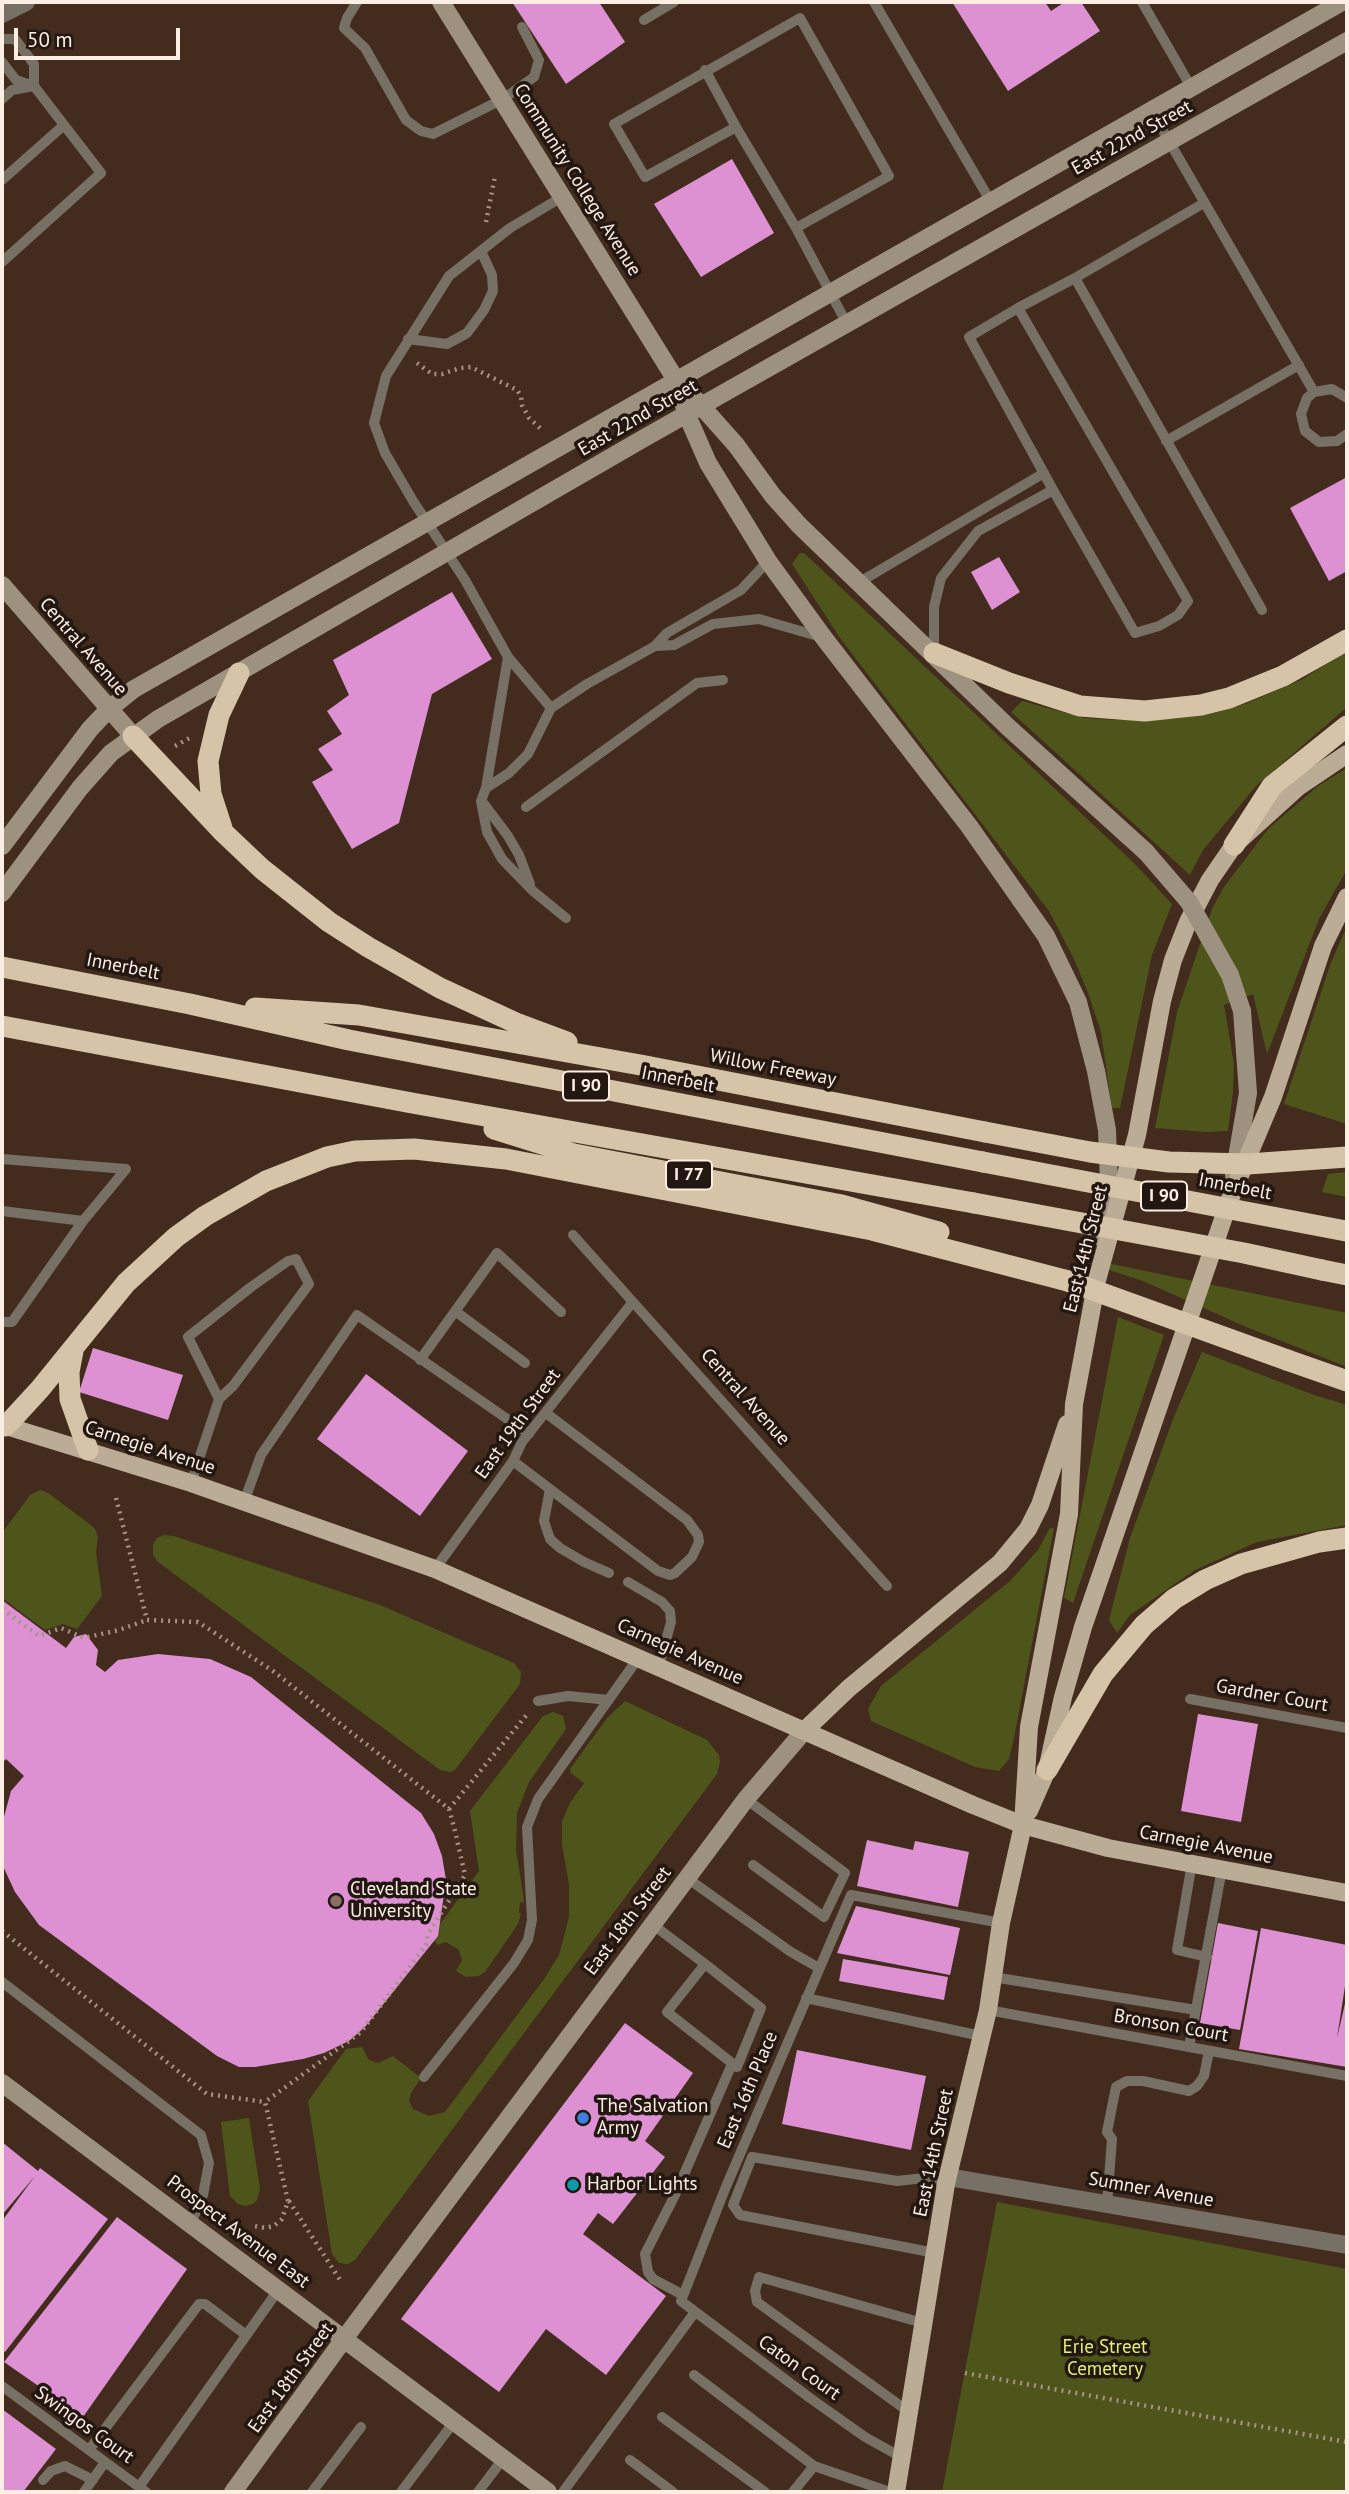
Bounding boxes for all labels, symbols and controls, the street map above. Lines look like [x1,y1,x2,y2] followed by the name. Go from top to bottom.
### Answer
[18,14,184,58] scale bar
[27,26,73,53] text: 50 m
[508,80,646,280] street label: Community College Avenue
[1068,96,1196,180] street label: East 22nd Street
[574,375,702,461] street label: East 22nd Street
[34,593,132,701] street label: Central Avenue
[84,949,162,985] street label: Innerbelt
[708,1045,838,1091] street label: Willow Freeway
[639,1062,717,1098] street label: Innerbelt
[563,1072,609,1100] road number: I 90
[666,1160,712,1190] road number: I 77
[1196,1169,1274,1205] street label: Innerbelt
[1141,1182,1187,1210] road number: I 90
[1059,1183,1113,1315] street label: East 14th Street
[696,1344,794,1450] street label: Central Avenue
[470,1365,566,1483] street label: East 19th Street
[82,1416,218,1480] street label: Carnegie Avenue
[613,1614,747,1690] street label: Carnegie Avenue
[1214,1675,1330,1717] street label: Gardner Court
[1137,1821,1275,1869] street label: Carnegie Avenue
[580,1862,676,1980] street label: East 18th Street
[350,1879,477,1923] place label: Cleveland State University
[328,1893,344,1909] marker: Cleveland State University
[1112,2005,1230,2047] street label: Bronson Court
[713,2028,783,2152] street label: East 16th Place
[909,2087,959,2219] street label: East 14th Street
[597,2096,708,2140] place label: The Salvation Army
[575,2110,591,2126] marker: The Salvation Army
[1087,2168,1215,2212] street label: Sumner Avenue
[162,2171,314,2293] street label: Prospect Avenue East
[587,2174,698,2196] place label: Harbor Lights
[565,2177,581,2193] marker: Harbor Lights
[243,2319,339,2437] street label: East 18th Street
[754,2331,844,2405] street label: Caton Court
[1063,2337,1147,2381] park label: Erie Street Cemetery
[30,2381,138,2469] street label: Swingos Court

